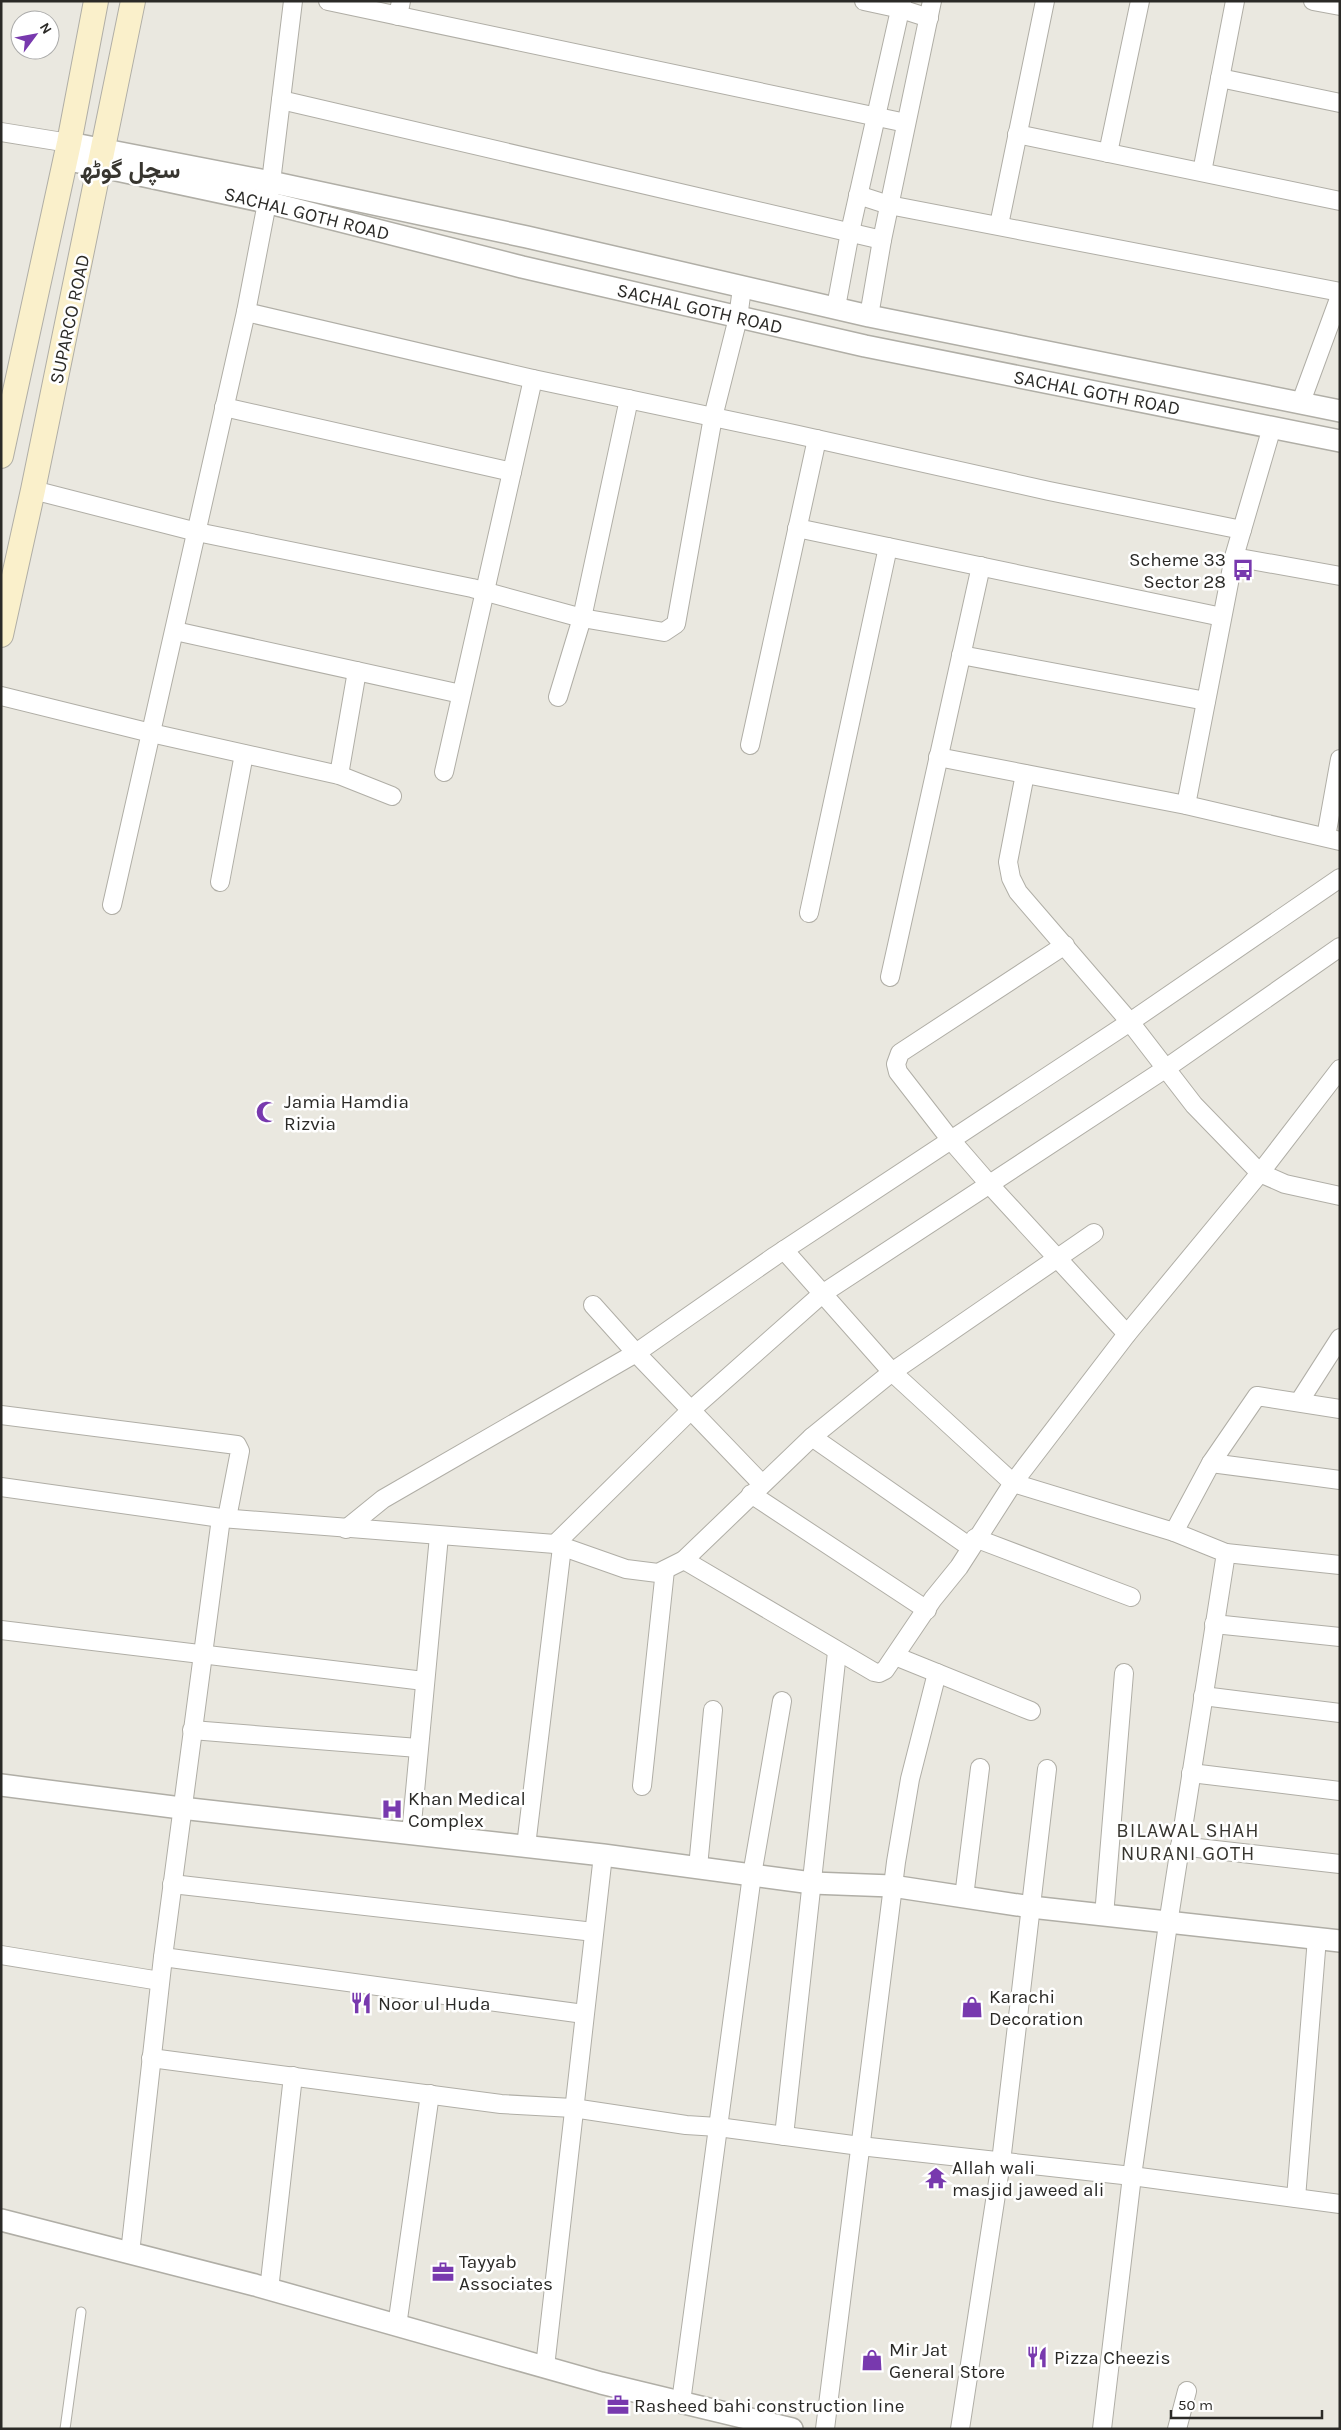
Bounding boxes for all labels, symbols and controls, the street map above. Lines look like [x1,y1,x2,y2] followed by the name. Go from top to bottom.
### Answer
[10,10,60,60] north arrow
[36,20,55,37] text: N
[80,156,180,186] district label: سچل گوٹھ
[222,183,392,245] street label: SACHAL GOTH ROAD
[45,252,94,386] street label: SUPARCO ROAD
[615,279,785,339] street label: SACHAL GOTH ROAD
[1011,366,1182,420] street label: SACHAL GOTH ROAD
[1129,549,1226,593] place label: Scheme 33 Sector 28
[1230,557,1256,583] bus stop icon: Scheme 33 Sector 28
[284,1091,409,1135] place label: Jamia Hamdia Rizvia
[254,1099,280,1125] mosque icon: Jamia Hamdia Rizvia
[408,1788,526,1832] place label: Khan Medical Complex
[379,1796,405,1822] hospital icon: Khan Medical Complex
[1116,1819,1260,1865] district label: BILAWAL SHAH NURANI GOTH
[989,1986,1083,2030] place label: Karachi Decoration
[348,1990,374,2016] restaurant icon: Noor ul Huda
[378,1993,490,2015] place label: Noor ul Huda
[959,1994,985,2020] shop icon: Karachi Decoration
[952,2157,1105,2201] place label: Allah wali masjid jaweed ali
[923,2165,949,2191] temple icon: Allah wali masjid jaweed ali
[459,2251,553,2295] place label: Tayyab Associates
[430,2259,456,2285] office icon: Tayyab Associates
[889,2339,1005,2383] place label: Mir Jat General Store
[1024,2344,1050,2370] restaurant icon: Pizza Cheezis
[859,2347,885,2373] shop icon: Mir Jat General Store
[1054,2347,1170,2369] place label: Pizza Cheezis
[1171,2388,1322,2420] scale bar
[605,2392,631,2418] office icon: Rasheed bahi construction line
[634,2395,905,2417] place label: Rasheed bahi construction line
[1178,2396,1213,2414] text: 50 m

